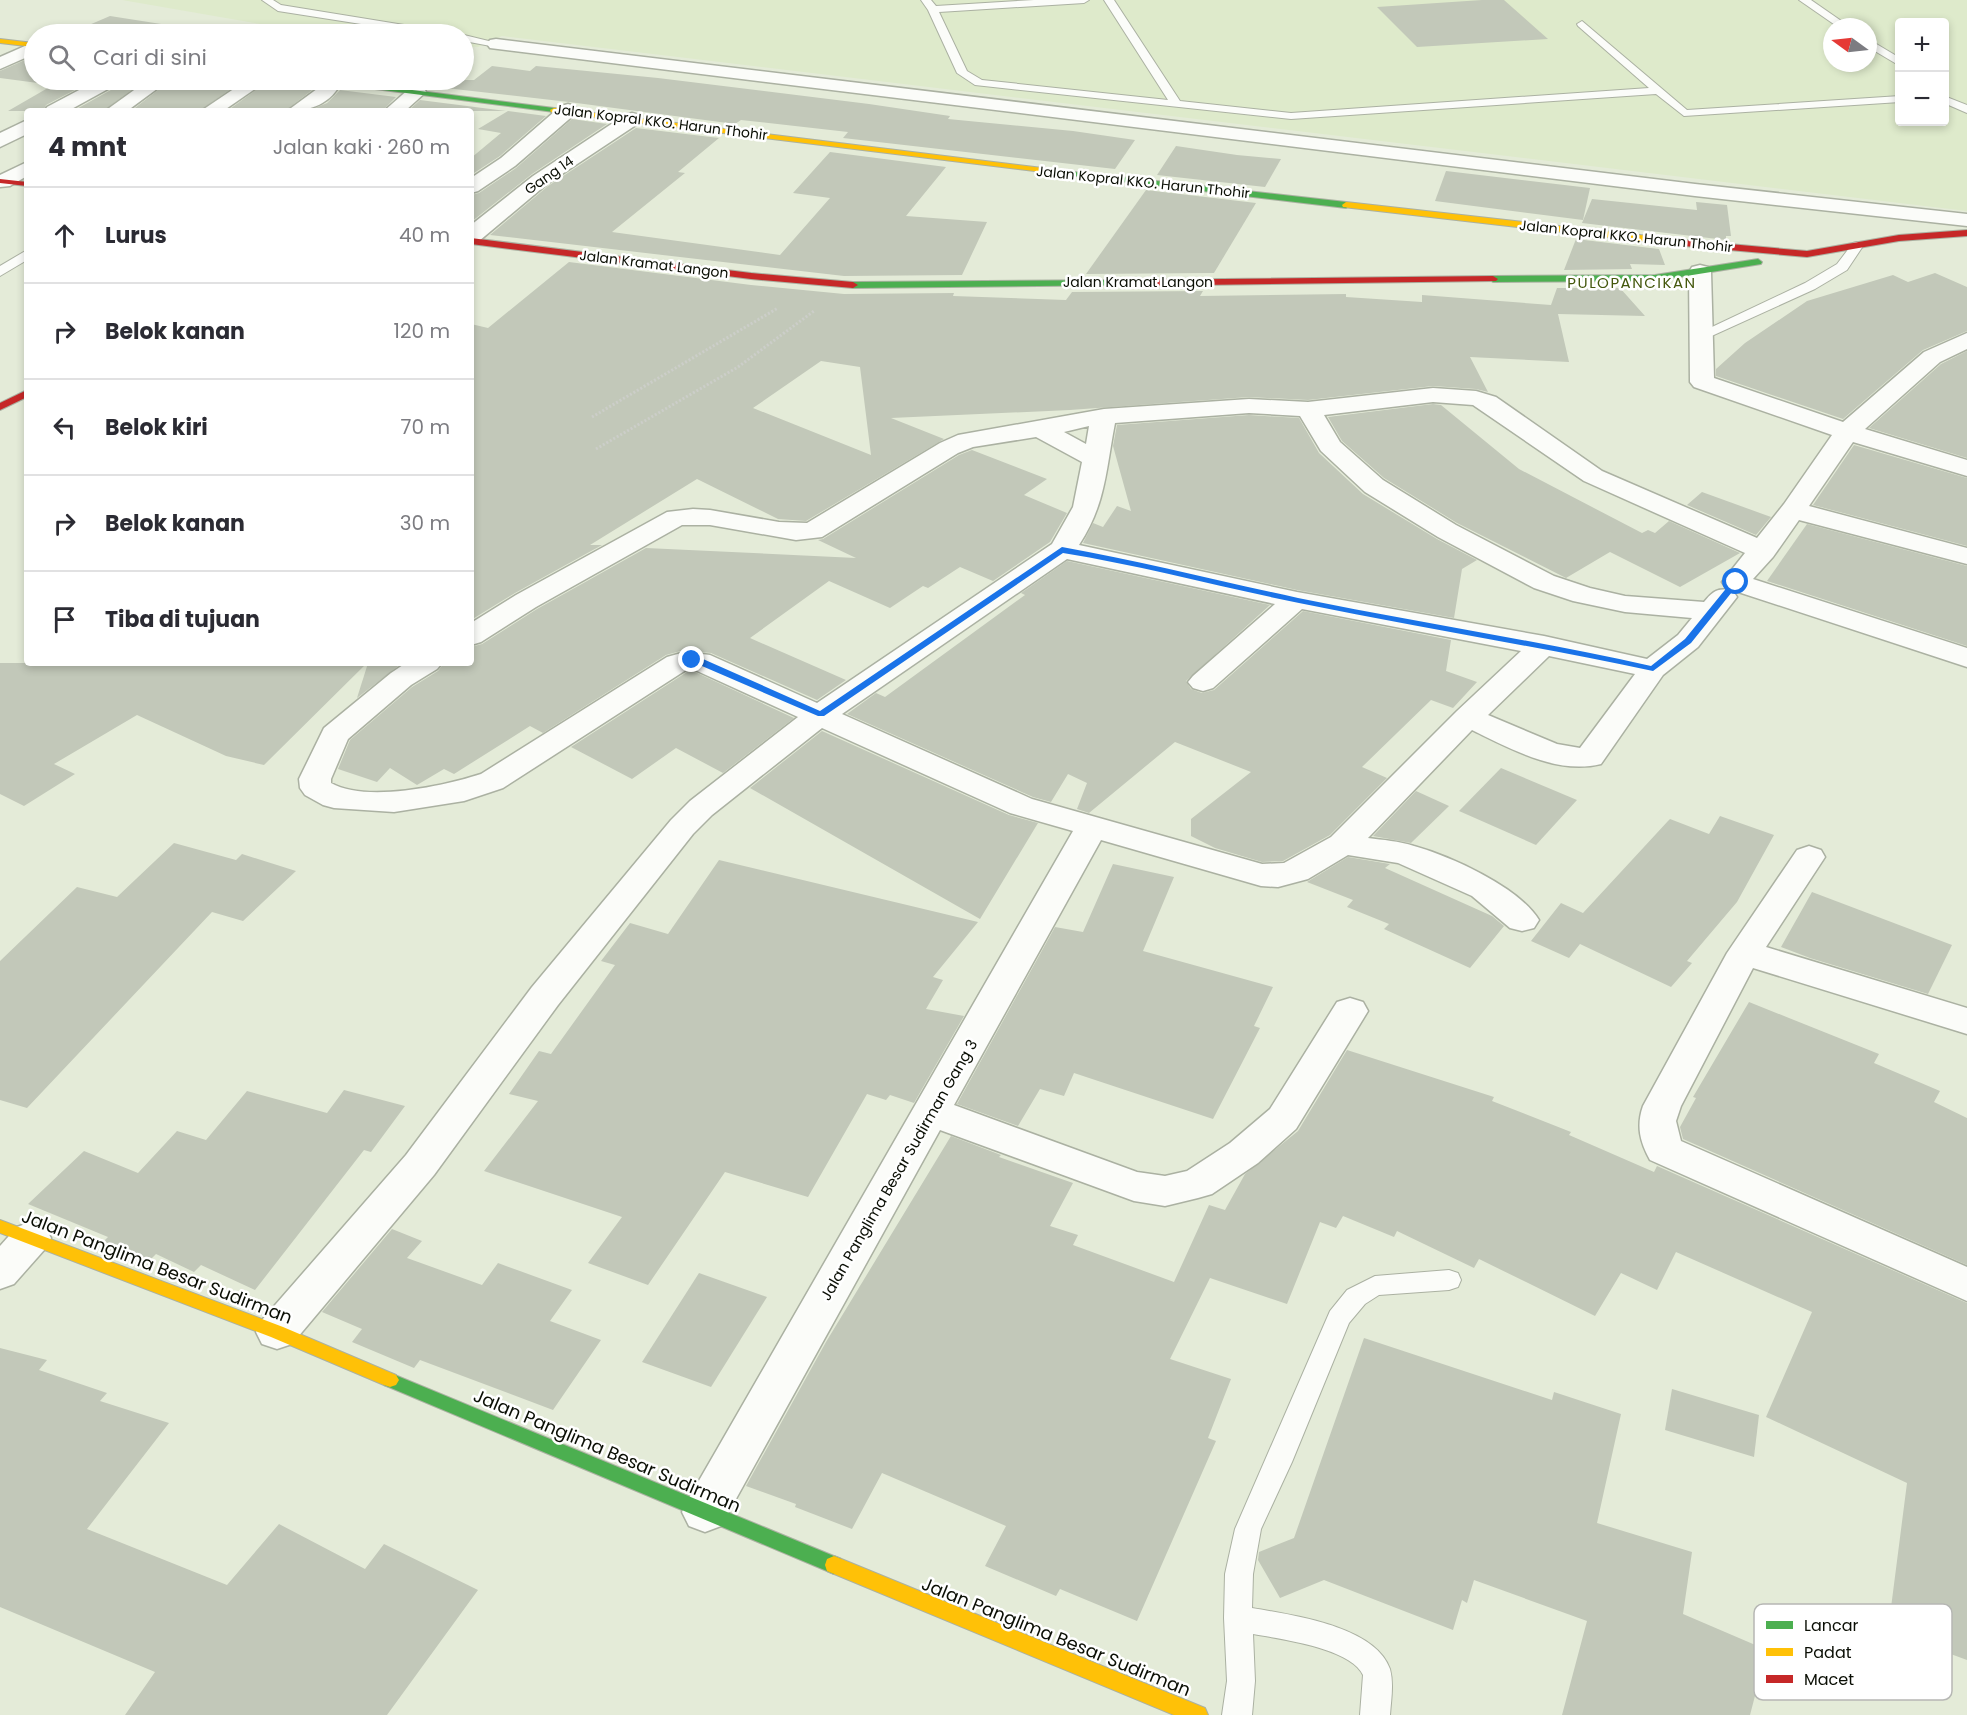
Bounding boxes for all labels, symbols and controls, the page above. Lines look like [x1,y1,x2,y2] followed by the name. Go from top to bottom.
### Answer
[1823,18,1877,72] north arrow
[1895,18,1949,126] map controls
[1895,18,1949,72] button: +
[24,24,474,90] search box
[45,41,78,74] icon: search
[93,42,207,73] text: Cari di sini
[1895,72,1949,126] button: −
[553,99,769,145] street label: Jalan Kopral KKO. Harun Thohir
[48,129,127,165] text: 4 mnt
[273,133,450,161] text: Jalan kaki · 260 m
[520,151,578,199] street label: Gang 14
[1035,161,1251,203] street label: Jalan Kopral KKO. Harun Thohir
[1518,215,1734,257] street label: Jalan Kopral KKO. Harun Thohir
[48,219,81,252] icon: ahead
[105,220,167,251] text: Lurus
[399,221,450,249] text: 40 m
[578,245,730,283] street label: Jalan Kramat Langon
[1063,272,1213,292] street label: Jalan Kramat Langon
[1567,272,1697,293] district label: PULOPANCIKAN
[48,315,81,348] icon: right
[105,316,245,347] text: Belok kanan
[394,317,450,345] text: 120 m
[48,411,81,444] icon: left
[105,412,208,443] text: Belok kiri
[401,413,450,441] text: 70 m
[48,507,81,540] icon: right
[105,508,245,539] text: Belok kanan
[400,509,450,537] text: 30 m
[1722,568,1748,594] route start
[48,603,81,636] icon: arrive
[105,604,260,635] text: Tiba di tujuan
[678,646,704,672] route end
[815,1035,982,1304] street label: Jalan Panglima Besar Sudirman Gang 3
[18,1203,296,1330] street label: Jalan Panglima Besar Sudirman
[470,1383,745,1518] street label: Jalan Panglima Besar Sudirman
[918,1571,1194,1702] street label: Jalan Panglima Besar Sudirman
[1754,1604,1952,1700] legend
[1804,1614,1858,1637] text: Lancar
[1804,1641,1852,1664] text: Padat
[1804,1668,1854,1691] text: Macet

